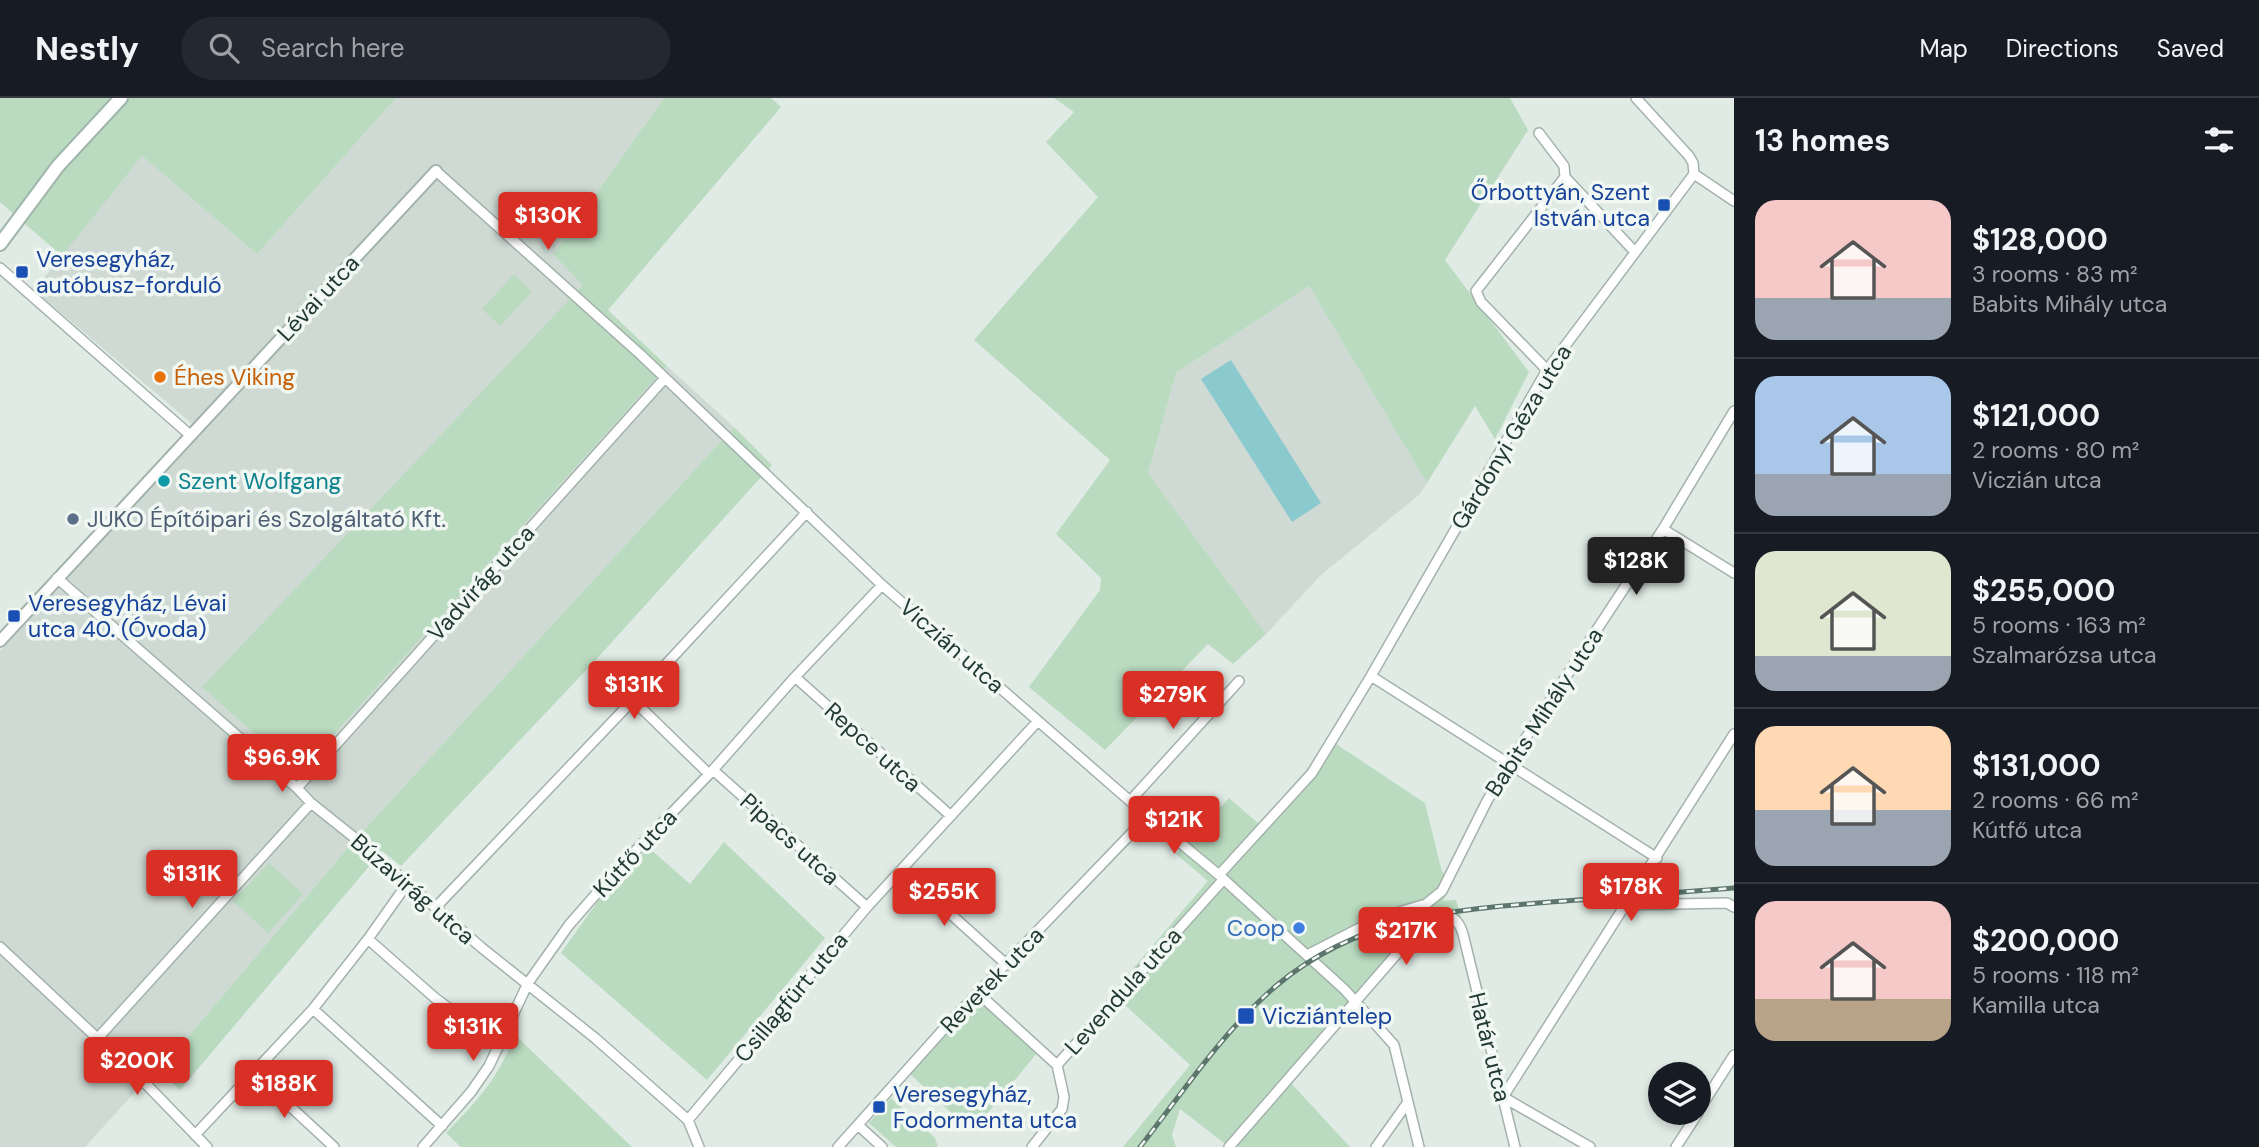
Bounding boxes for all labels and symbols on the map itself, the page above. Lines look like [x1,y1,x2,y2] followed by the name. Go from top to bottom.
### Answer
[1471,177,1650,233] place label: Őrbottyán, Szent István utca
[499,192,597,252] pin: $130K
[1656,197,1672,213] marker: Őrbottyán, Szent István utca
[36,244,222,300] place label: Veresegyház, autóbusz-forduló
[270,248,366,348] street label: Lévai utca
[14,264,30,280] marker: Veresegyház, autóbusz-forduló
[1444,339,1578,535] street label: Gárdonyi Géza utca
[174,362,295,392] place label: Éhes Viking
[152,369,168,385] marker: Éhes Viking
[178,466,342,496] place label: Szent Wolfgang
[156,473,172,489] marker: Szent Wolfgang
[87,504,446,534] place label: JUKO Építőipari és Szolgáltató Kft.
[65,511,81,527] marker: JUKO Építőipari és Szolgáltató Kft.
[421,519,541,647] street label: Vadvirág utca
[1587,538,1685,597] pin: $128K
[28,588,227,644] place label: Veresegyház, Lévai utca 40. (Óvoda)
[893,592,1011,700] street label: Viczián utca
[6,608,22,624] marker: Veresegyház, Lévai utca 40. (Óvoda)
[1478,622,1610,802] street label: Babits Mihály utca
[585,662,683,721] pin: $131K
[1124,672,1222,731] pin: $279K
[818,696,928,798] street label: Repce utca
[225,734,339,794] pin: $96.9K
[734,786,846,892] street label: Pipacs utca
[1125,796,1223,856] pin: $121K
[587,803,683,903] street label: Kútfő utca
[345,827,481,951] street label: Búzavirág utca
[143,850,241,910] pin: $131K
[1582,864,1680,923] pin: $178K
[895,868,993,928] pin: $255K
[1357,908,1455,967] pin: $217K
[1227,913,1285,943] place label: Coop
[934,920,1050,1040] street label: Revetek utca
[1291,920,1307,936] marker: Coop
[1058,921,1188,1061] street label: Levendula utca
[728,926,854,1068] street label: Csillagfürt utca
[1462,989,1518,1105] street label: Határ utca
[1262,1001,1392,1031] place label: Vicziántelep
[424,1004,522,1063] pin: $131K
[1236,1006,1256,1026] marker: Vicziántelep
[88,1038,186,1097] pin: $200K
[235,1060,333,1120] pin: $188K
[893,1079,1077,1135] place label: Veresegyház, Fodormenta utca
[871,1099,887,1115] marker: Veresegyház, Fodormenta utca

